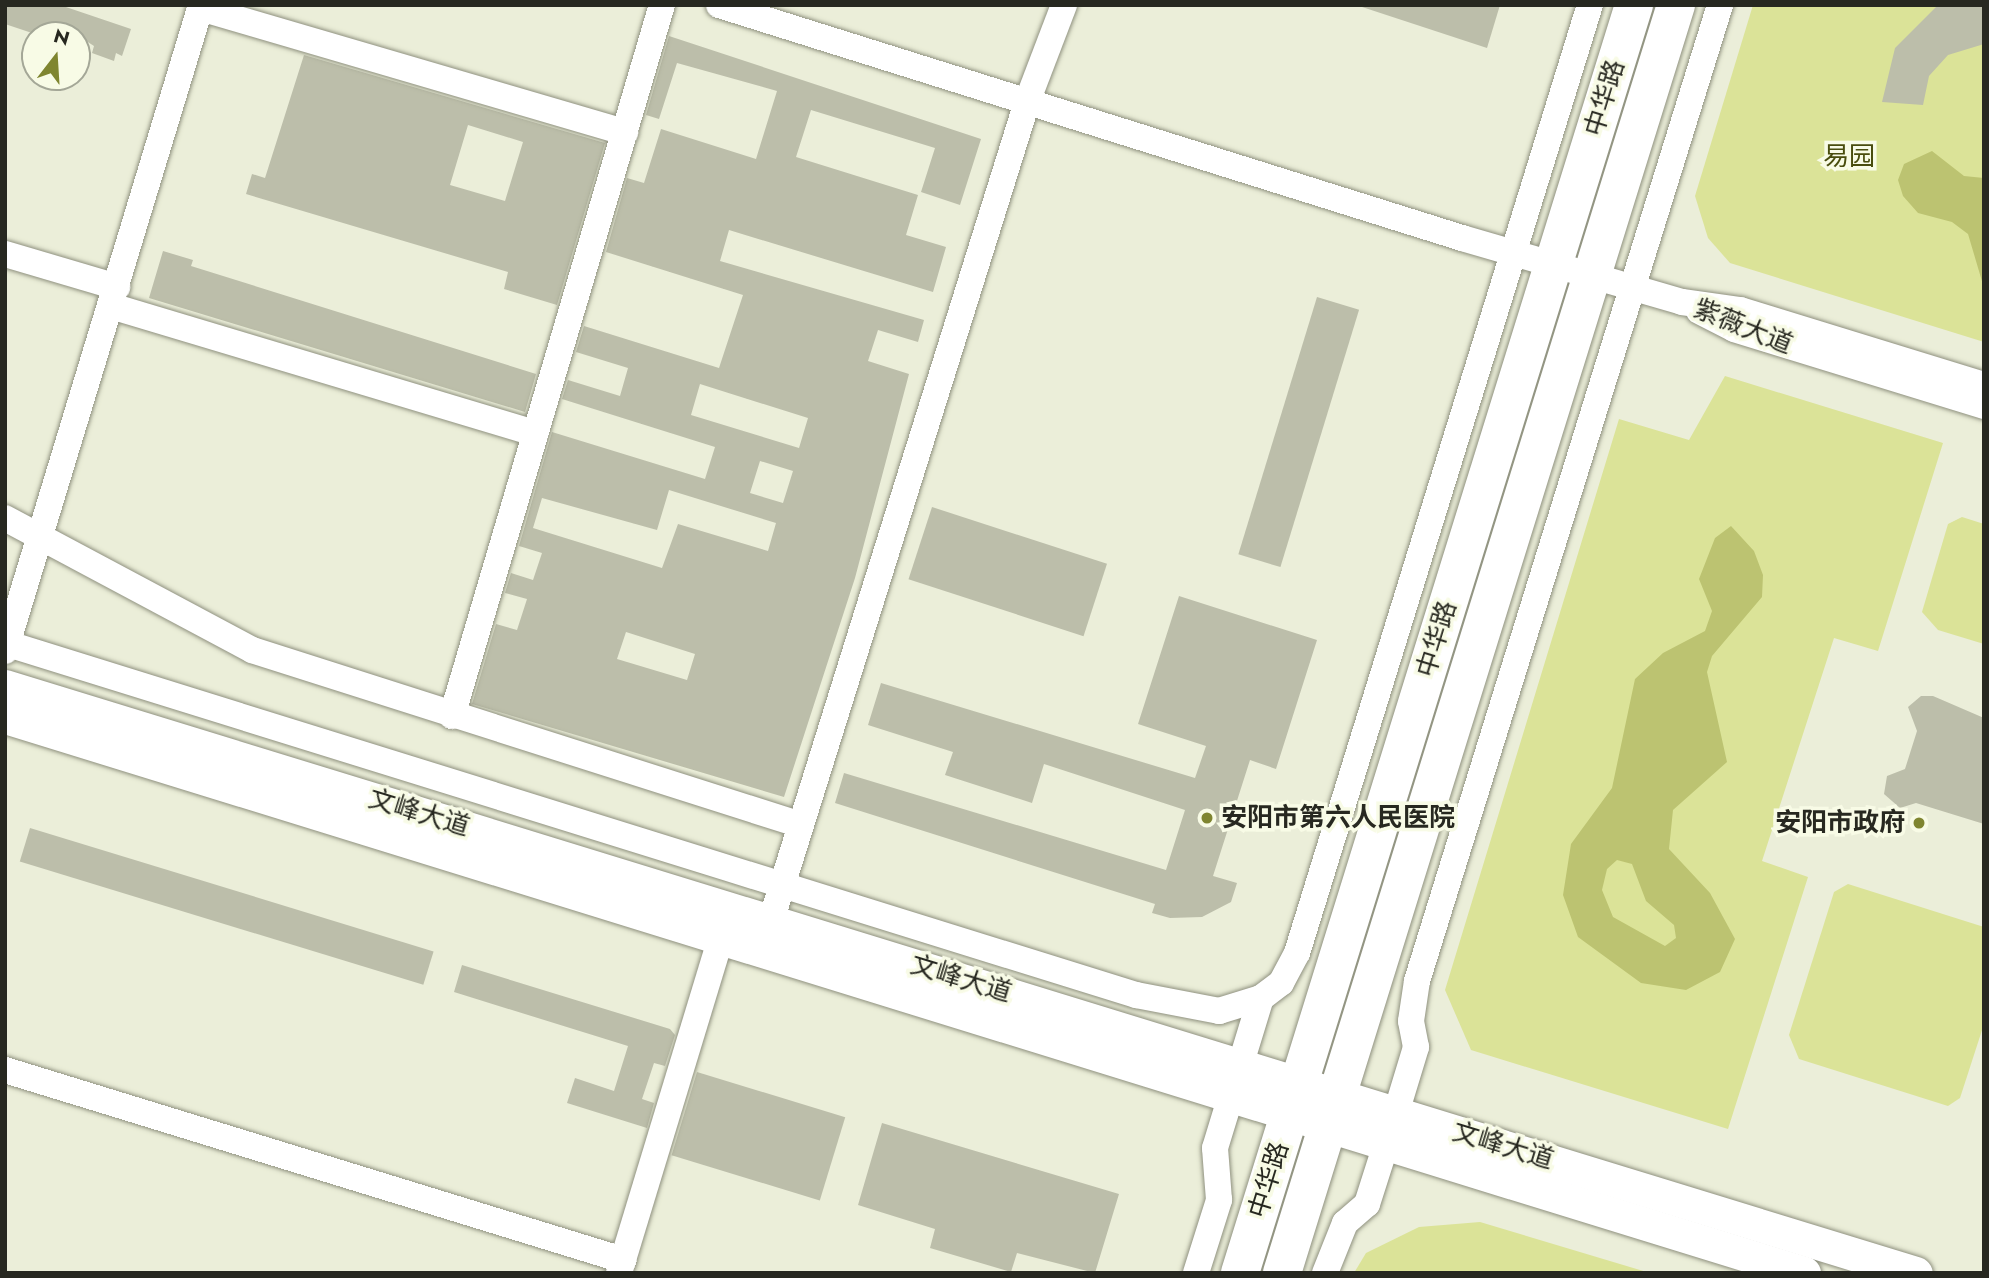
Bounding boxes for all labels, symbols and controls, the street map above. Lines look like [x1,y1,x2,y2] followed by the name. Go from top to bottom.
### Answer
[21,21,91,91] north arrow
[51,22,73,52] text: N
[1579,56,1631,140] street label: 中华路
[1823,141,1875,173] park label: 易园
[1689,293,1797,361] street label: 紫薇大道
[1411,597,1463,681] street label: 中华路
[365,783,473,843] street label: 文峰大道
[1221,802,1455,834] place label: 安阳市第六人民医院
[1775,807,1905,839] place label: 安阳市政府
[1199,810,1215,826] marker: 安阳市第六人民医院
[1911,815,1927,831] marker: 安阳市政府
[907,949,1015,1009] street label: 文峰大道
[1449,1116,1557,1176] street label: 文峰大道
[1243,1138,1295,1222] street label: 中华路

